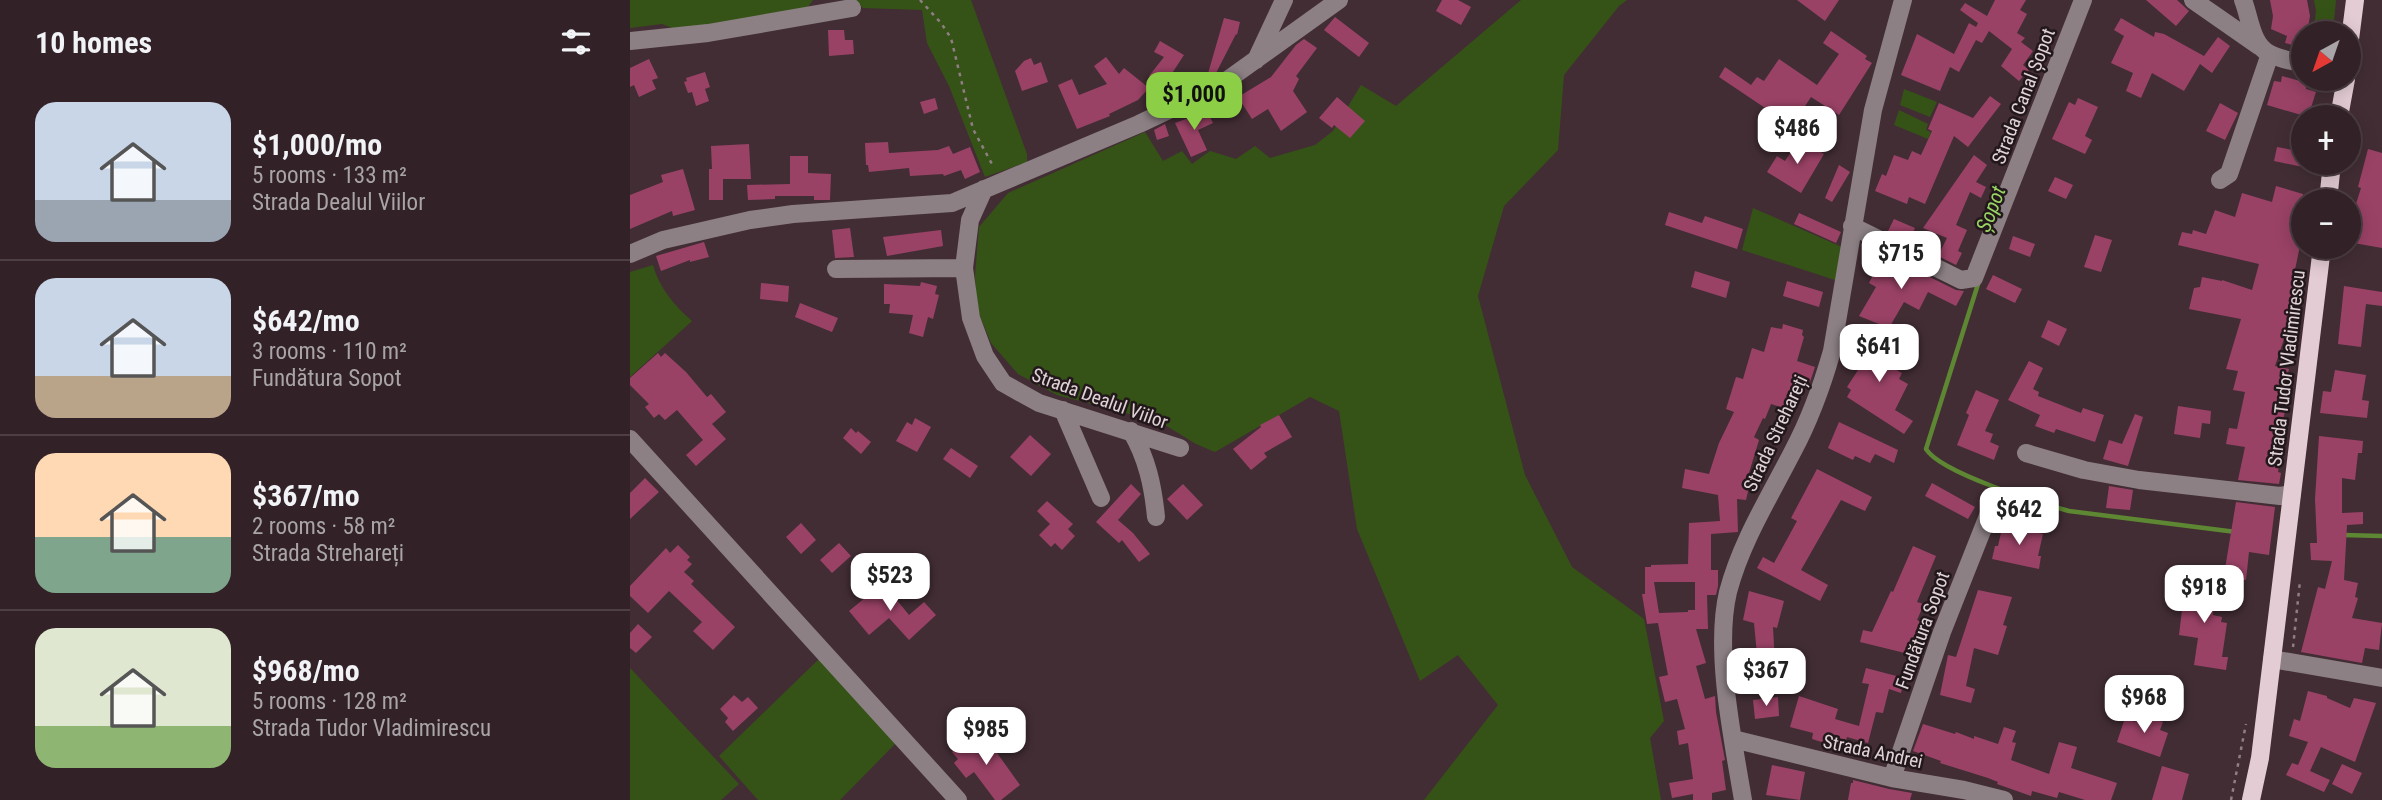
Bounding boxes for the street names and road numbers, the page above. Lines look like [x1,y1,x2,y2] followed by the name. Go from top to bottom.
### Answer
[1987,25,2060,167] street label: Strada Canal Șopot
[2263,269,2310,467] street label: Strada Tudor Vladimirescu
[1029,363,1171,434] street label: Strada Dealul Viilor
[1738,371,1812,495] street label: Strada Strehareți
[1891,568,1954,692] street label: Fundătura Sopot
[1821,730,1925,773] street label: Strada Andrei

